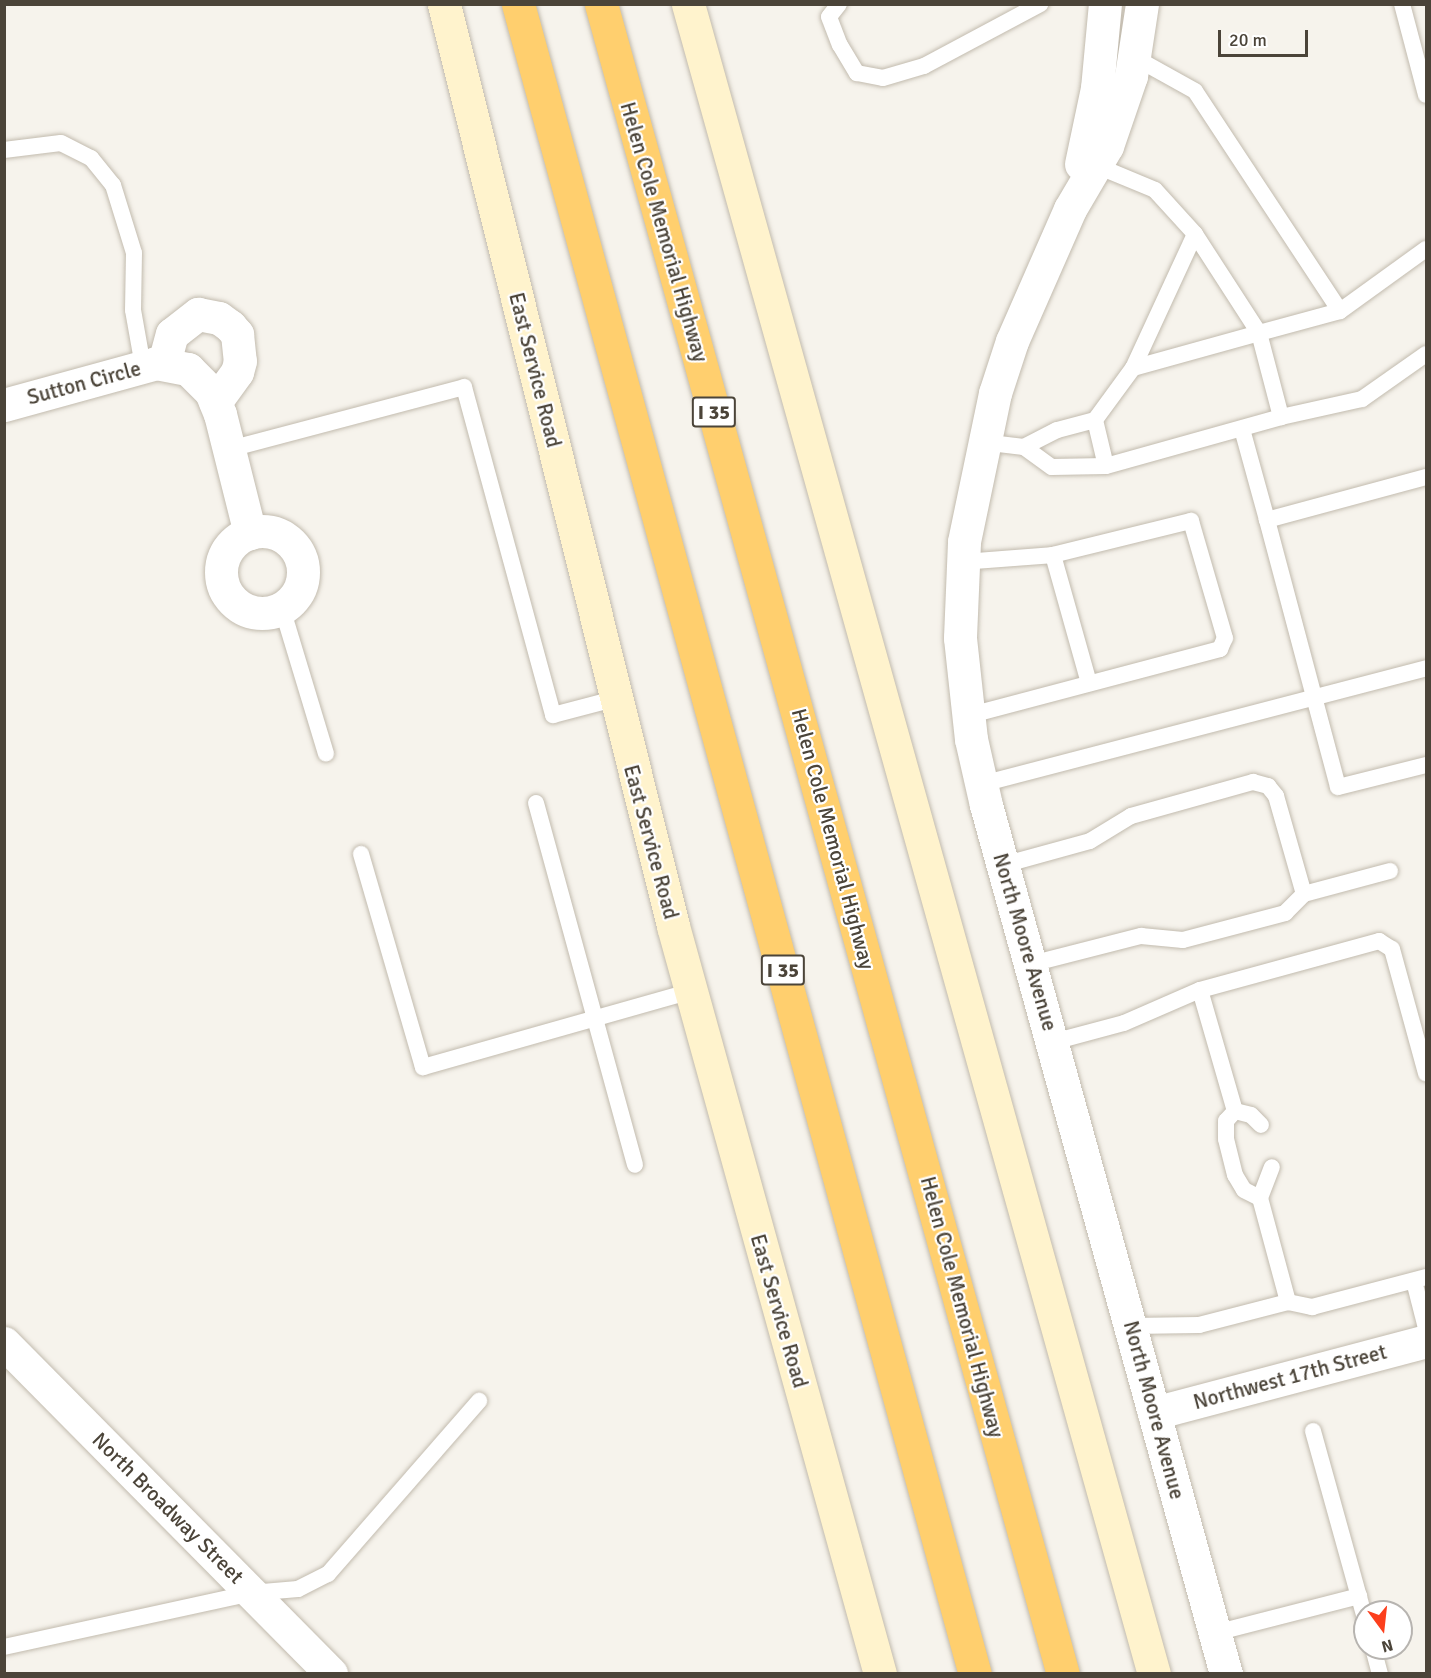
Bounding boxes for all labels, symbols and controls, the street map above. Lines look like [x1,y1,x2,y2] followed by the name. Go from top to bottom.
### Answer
[1221,18,1311,56] scale bar
[1229,29,1267,51] text: 20 m
[615,99,713,365] street label: Helen Cole Memorial Highway
[504,290,566,450] street label: East Service Road
[24,356,144,410] street label: Sutton Circle
[692,395,736,429] road number: I 35
[786,706,880,972] street label: Helen Cole Memorial Highway
[618,762,684,922] street label: East Service Road
[988,850,1062,1034] street label: North Moore Avenue
[760,953,806,987] road number: I 35
[915,1174,1009,1440] street label: Helen Cole Memorial Highway
[745,1231,813,1391] street label: East Service Road
[1118,1318,1190,1502] street label: North Moore Avenue
[1191,1339,1389,1415] street label: Northwest 17th Street
[87,1427,249,1589] street label: North Broadway Street
[1353,1600,1413,1660] north arrow
[1379,1634,1395,1657] text: N

